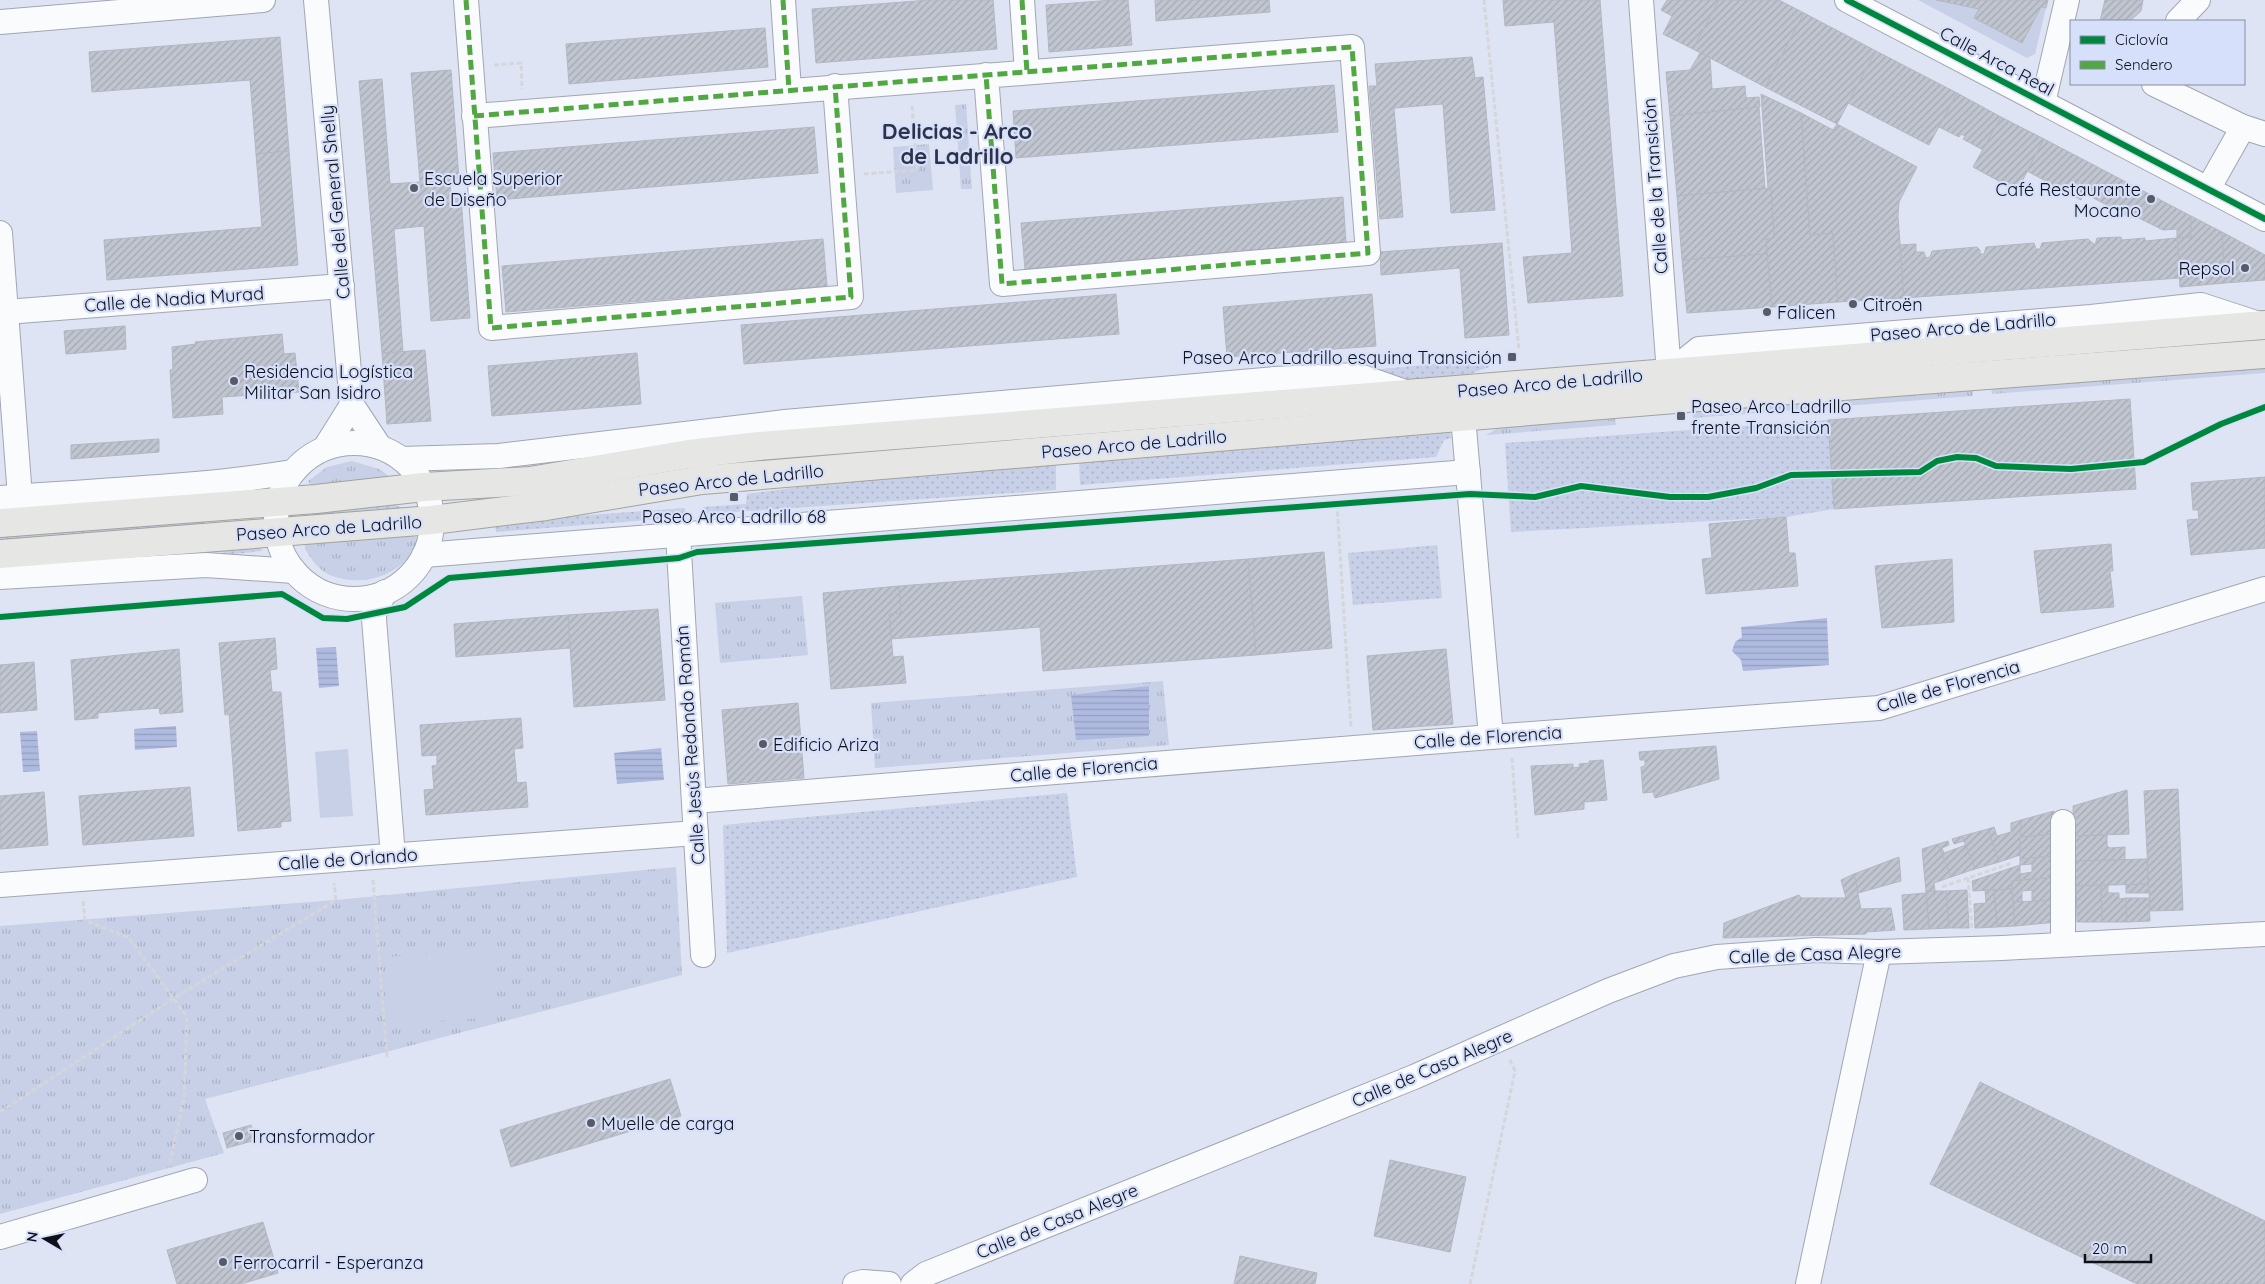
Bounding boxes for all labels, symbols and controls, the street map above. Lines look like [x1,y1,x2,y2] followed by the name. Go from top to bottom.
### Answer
[2070,20,2245,85] legend
[1936,21,2058,101] street label: Calle Arca Real
[2115,30,2168,49] text: Ciclovía
[2115,55,2173,74] text: Sendero
[1637,97,1673,275] street label: Calle de la Transición
[315,104,355,300] street label: Calle del General Shelly
[882,117,1032,170] district label: Delicias - Arco de Ladrillo
[424,167,562,211] place label: Escuela Superior de Diseño
[1996,178,2141,222] place label: Café Restaurante Mocano
[408,182,420,194] marker: Escuela Superior de Diseño
[2145,193,2157,205] marker: Café Restaurante Mocano
[2178,257,2235,280] place label: Repsol
[2239,262,2251,274] marker: Repsol
[83,281,265,317] street label: Calle de Nadia Murad
[1863,293,1923,316] place label: Citroën
[1847,298,1859,310] marker: Citroën
[1777,301,1836,324] place label: Falicen
[1761,306,1773,318] marker: Falicen
[1869,307,2057,347] street label: Paseo Arco de Ladrillo
[1182,346,1502,369] place label: Paseo Arco Ladrillo esquina Transición
[1506,351,1518,363] marker: Paseo Arco Ladrillo esquina Transición
[244,360,413,404] place label: Residencia Logística Militar San Isidro
[1456,363,1644,403] street label: Paseo Arco de Ladrillo
[228,375,240,387] marker: Residencia Logística Militar San Isidro
[1691,395,1851,439] place label: Paseo Arco Ladrillo frente Transición
[1675,410,1687,422] marker: Paseo Arco Ladrillo frente Transición
[1040,424,1228,464] street label: Paseo Arco de Ladrillo
[637,459,825,501] street label: Paseo Arco de Ladrillo
[728,491,740,503] marker: Paseo Arco Ladrillo 68
[642,505,826,528] place label: Paseo Arco Ladrillo 68
[235,510,423,546] street label: Paseo Arco de Ladrillo
[670,625,710,865] street label: Calle Jesús Redondo Román
[1874,655,2022,717] street label: Calle de Florencia
[1413,720,1563,754] street label: Calle de Florencia
[773,733,879,756] place label: Edificio Ariza
[757,738,769,750] marker: Edificio Ariza
[1009,751,1159,787] street label: Calle de Florencia
[277,843,419,875] street label: Calle de Orlando
[1728,939,1902,969] street label: Calle de Casa Alegre
[1348,1024,1516,1112] street label: Calle de Casa Alegre
[601,1112,734,1135] place label: Muelle de carga
[585,1117,597,1129] marker: Muelle de carga
[249,1125,375,1148] place label: Transformador
[233,1130,245,1142] marker: Transformador
[973,1178,1141,1264] street label: Calle de Casa Alegre
[20,1214,70,1264] north arrow
[22,1230,42,1243] text: N
[2085,1232,2151,1264] scale bar
[2092,1239,2127,1258] text: 20 m
[233,1251,424,1274] place label: Ferrocarril - Esperanza
[217,1256,229,1268] marker: Ferrocarril - Esperanza

